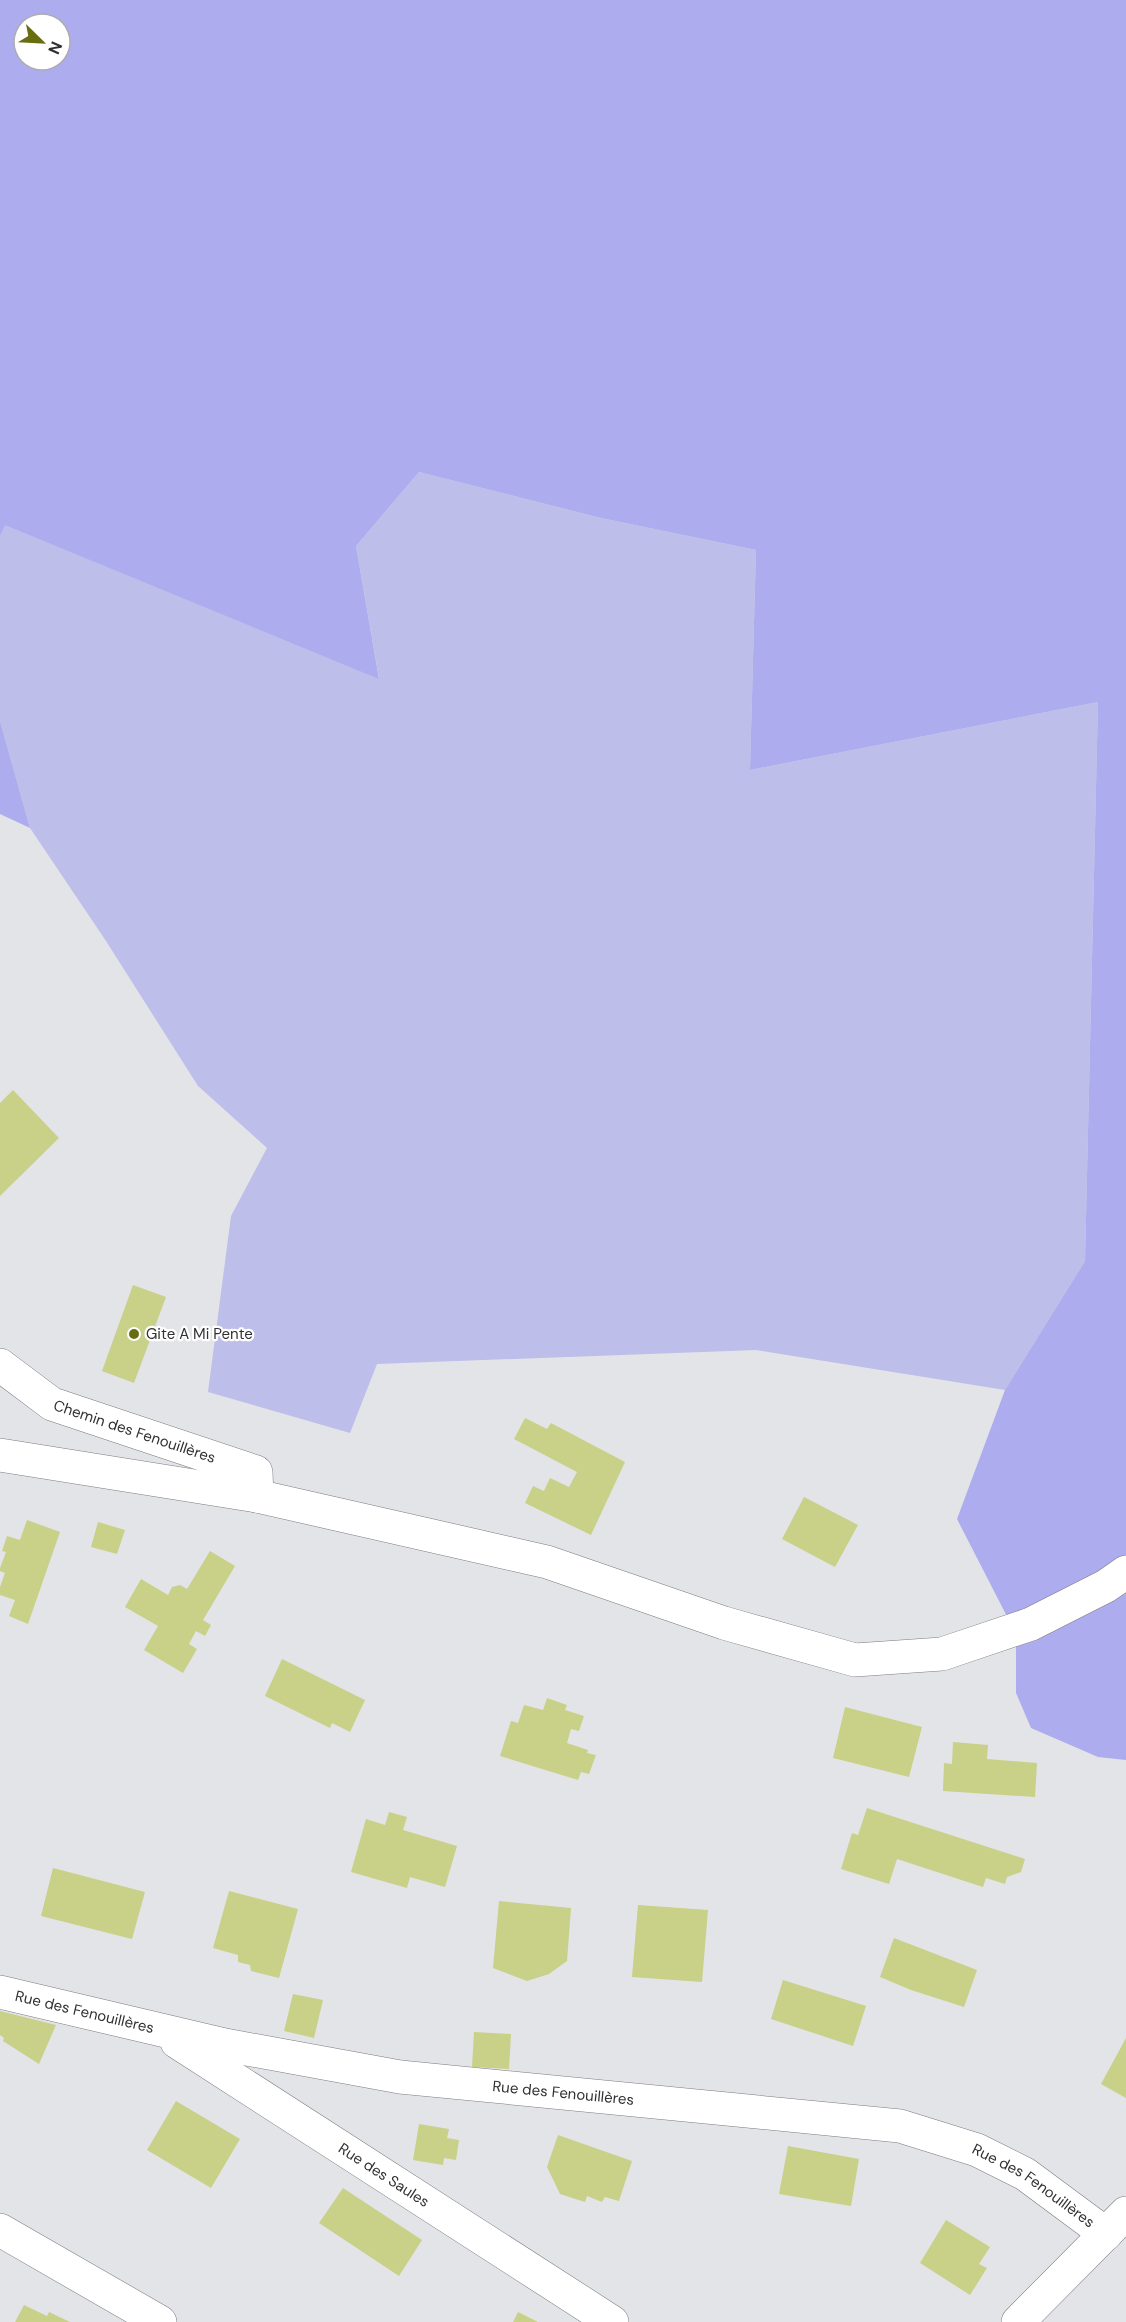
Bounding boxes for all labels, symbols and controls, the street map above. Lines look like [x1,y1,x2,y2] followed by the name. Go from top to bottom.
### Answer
[12,12,72,72] north arrow
[43,38,67,57] text: N
[146,1324,253,1344] place label: Gite A Mi Pente
[127,1327,141,1341] marker: Gite A Mi Pente
[51,1395,218,1468] street label: Chemin des Fenouillères
[13,1986,156,2038] street label: Rue des Fenouillères
[491,2076,635,2110] street label: Rue des Fenouillères
[335,2138,433,2212] street label: Rue des Saules
[969,2139,1099,2232] street label: Rue des Fenouillères

